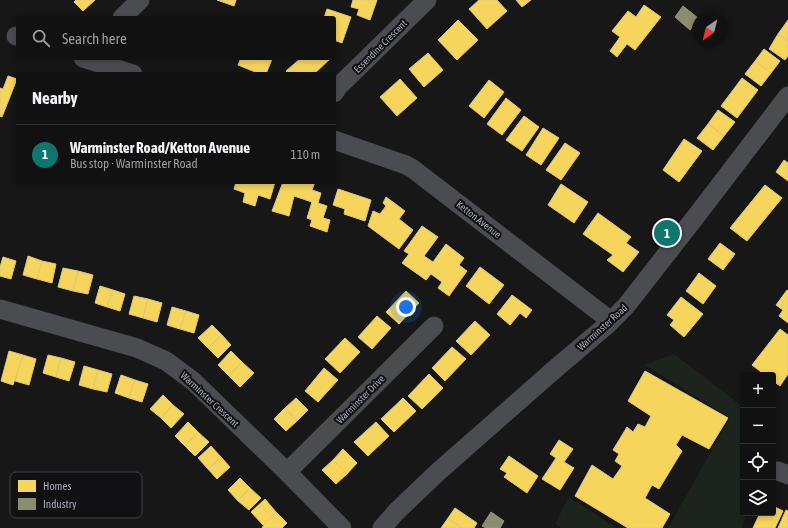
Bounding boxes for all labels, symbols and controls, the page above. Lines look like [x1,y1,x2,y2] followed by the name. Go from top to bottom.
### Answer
[692,12,728,48] north arrow
[16,16,336,60] search box
[352,18,409,75] street label: Essendine Crescent
[30,27,52,49] icon: search
[62,30,127,47] text: Search here
[32,88,78,108] text: Nearby
[70,139,250,156] text: Warminster Road/Ketton Avenue
[42,147,48,162] text: 1
[291,147,320,162] text: 110 m
[70,156,198,171] text: Bus stop · Warminster Road
[454,199,504,240] street label: Ketton Avenue
[654,218,680,248] pin: 1
[396,297,416,317] your location
[575,302,630,353] street label: Warminster Road
[178,370,241,429] street label: Warminster Crescent
[740,372,776,516] map controls
[740,372,776,408] button: +
[334,373,387,426] street label: Warminster Drive
[740,408,776,444] button: −
[740,444,776,480] button: locate
[10,472,142,518] legend
[43,480,71,492] text: Homes
[740,480,776,516] button: layers
[43,498,77,510] text: Industry

